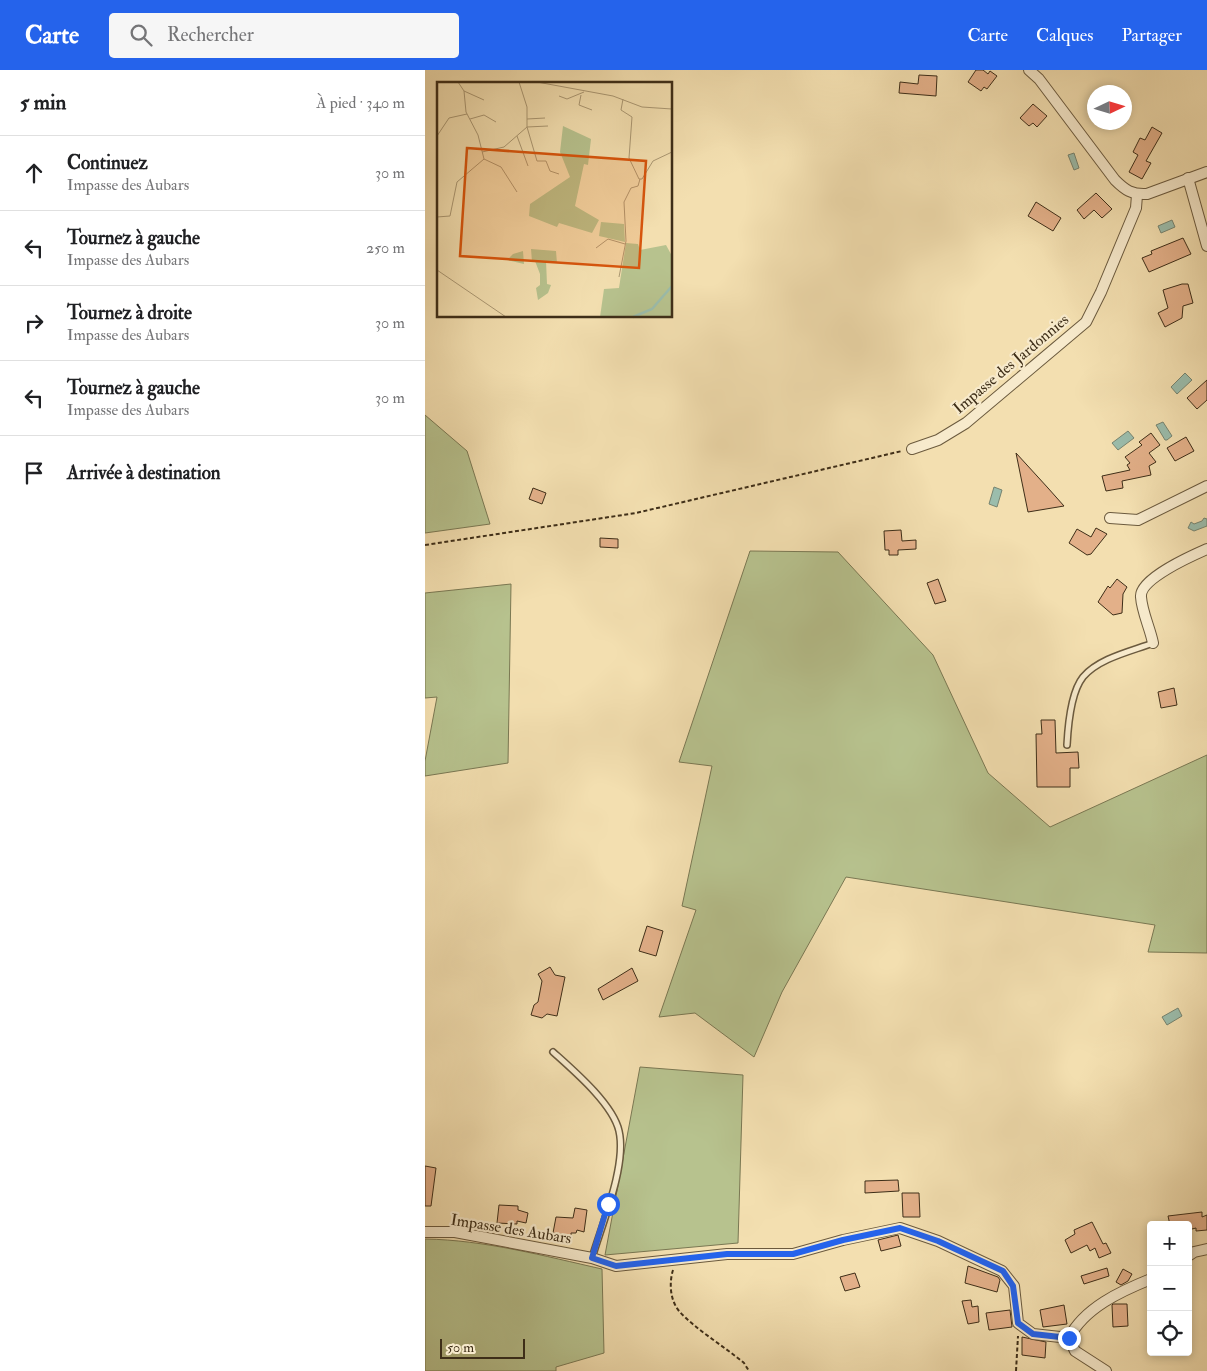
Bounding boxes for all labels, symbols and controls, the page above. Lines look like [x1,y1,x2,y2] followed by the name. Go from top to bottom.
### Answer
[109,13,459,58] search box
[25,20,79,51] text: Carte
[127,21,155,49] icon: search
[167,23,254,47] text: Rechercher
[967,24,1008,47] text: Carte
[1036,24,1093,47] text: Calques
[1121,24,1182,47] text: Partager
[437,82,673,318] inset map
[1087,85,1132,130] north arrow
[20,89,66,116] text: 5 min
[316,93,405,113] text: À pied · 340 m
[67,151,148,175] text: Continuez
[20,159,48,187] icon: ahead
[375,163,405,183] text: 30 m
[67,175,189,195] text: Impasse des Aubars
[67,226,200,250] text: Tournez à gauche
[20,234,48,262] icon: left
[366,238,405,258] text: 250 m
[67,250,189,270] text: Impasse des Aubars
[67,301,192,325] text: Tournez à droite
[20,309,48,337] icon: right
[949,310,1074,419] street label: Impasse des Jardonnies
[375,313,405,333] text: 30 m
[67,325,189,345] text: Impasse des Aubars
[67,376,200,400] text: Tournez à gauche
[20,384,48,412] icon: left
[375,388,405,408] text: 30 m
[67,400,189,420] text: Impasse des Aubars
[20,459,48,487] icon: arrive
[67,461,221,485] text: Arrivée à destination
[597,1193,620,1216] route start
[449,1210,573,1249] street label: Impasse des Aubars
[1147,1221,1192,1356] map controls
[1147,1221,1192,1266] button: +
[1147,1266,1192,1311] button: −
[1147,1311,1192,1356] button: locate
[1058,1327,1081,1350] route end
[440,1336,525,1359] scale bar
[447,1339,474,1356] text: 50 m

